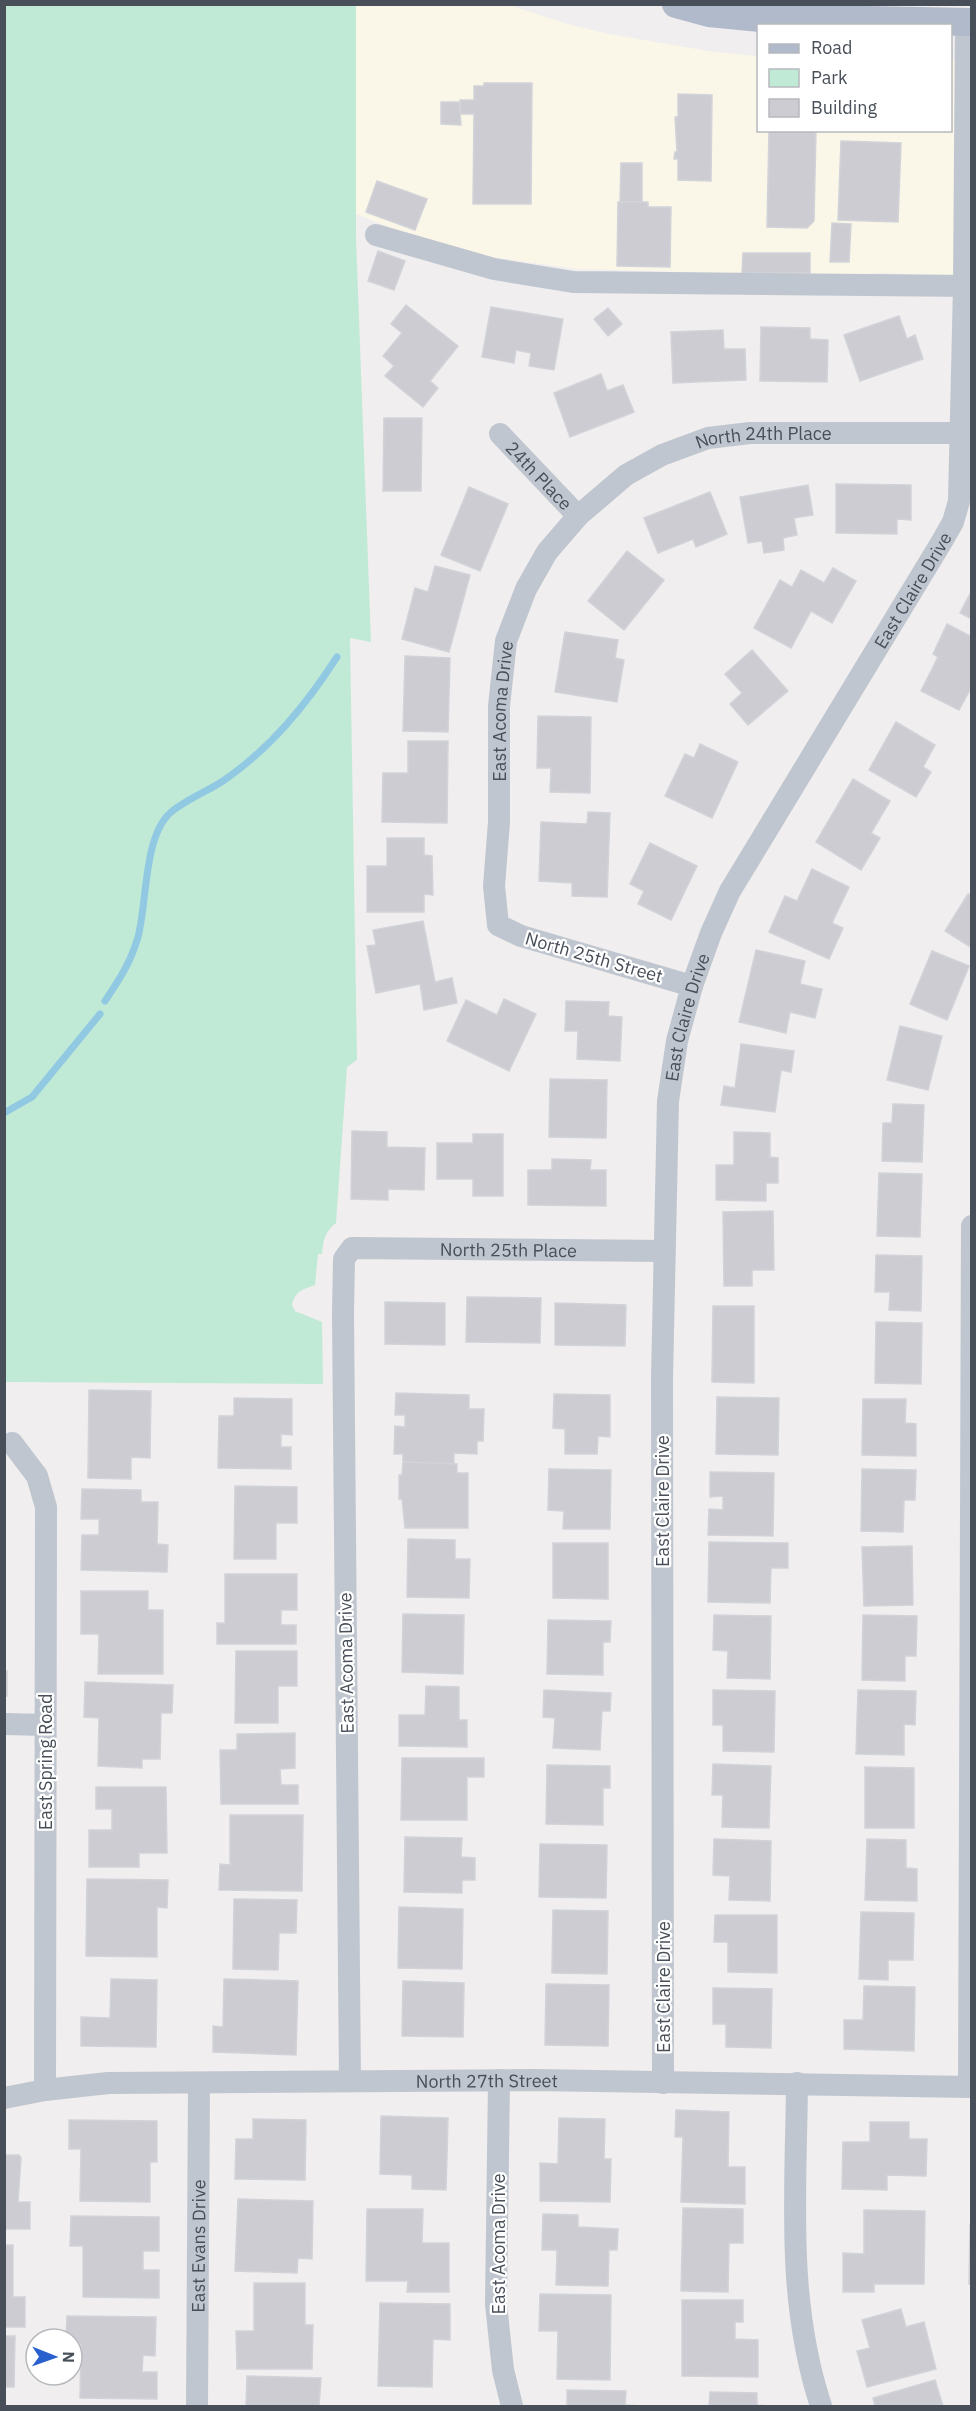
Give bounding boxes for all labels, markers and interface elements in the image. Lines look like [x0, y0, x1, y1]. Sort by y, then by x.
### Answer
legend [757, 24, 952, 132]
text: Road [811, 36, 852, 59]
text: Park [811, 66, 848, 89]
text: Building [811, 96, 878, 119]
street label: North 24th Place [692, 422, 832, 453]
street label: 24th Place [501, 436, 578, 515]
street label: East Claire Drive [868, 528, 956, 653]
street label: East Acoma Drive [487, 639, 517, 782]
street label: North 25th Street [523, 926, 665, 988]
street label: East Claire Drive [660, 950, 714, 1083]
street label: North 25th Place [440, 1237, 577, 1262]
street label: East Claire Drive [651, 1435, 674, 1567]
street label: East Acoma Drive [333, 1592, 359, 1734]
street label: East Spring Road [34, 1694, 57, 1830]
street label: East Claire Drive [652, 1921, 675, 2053]
street label: North 27th Street [416, 2068, 558, 2092]
street label: East Acoma Drive [487, 2173, 510, 2315]
street label: East Evans Drive [186, 2179, 210, 2313]
north arrow [24, 2327, 84, 2387]
text: N [59, 2351, 79, 2363]

